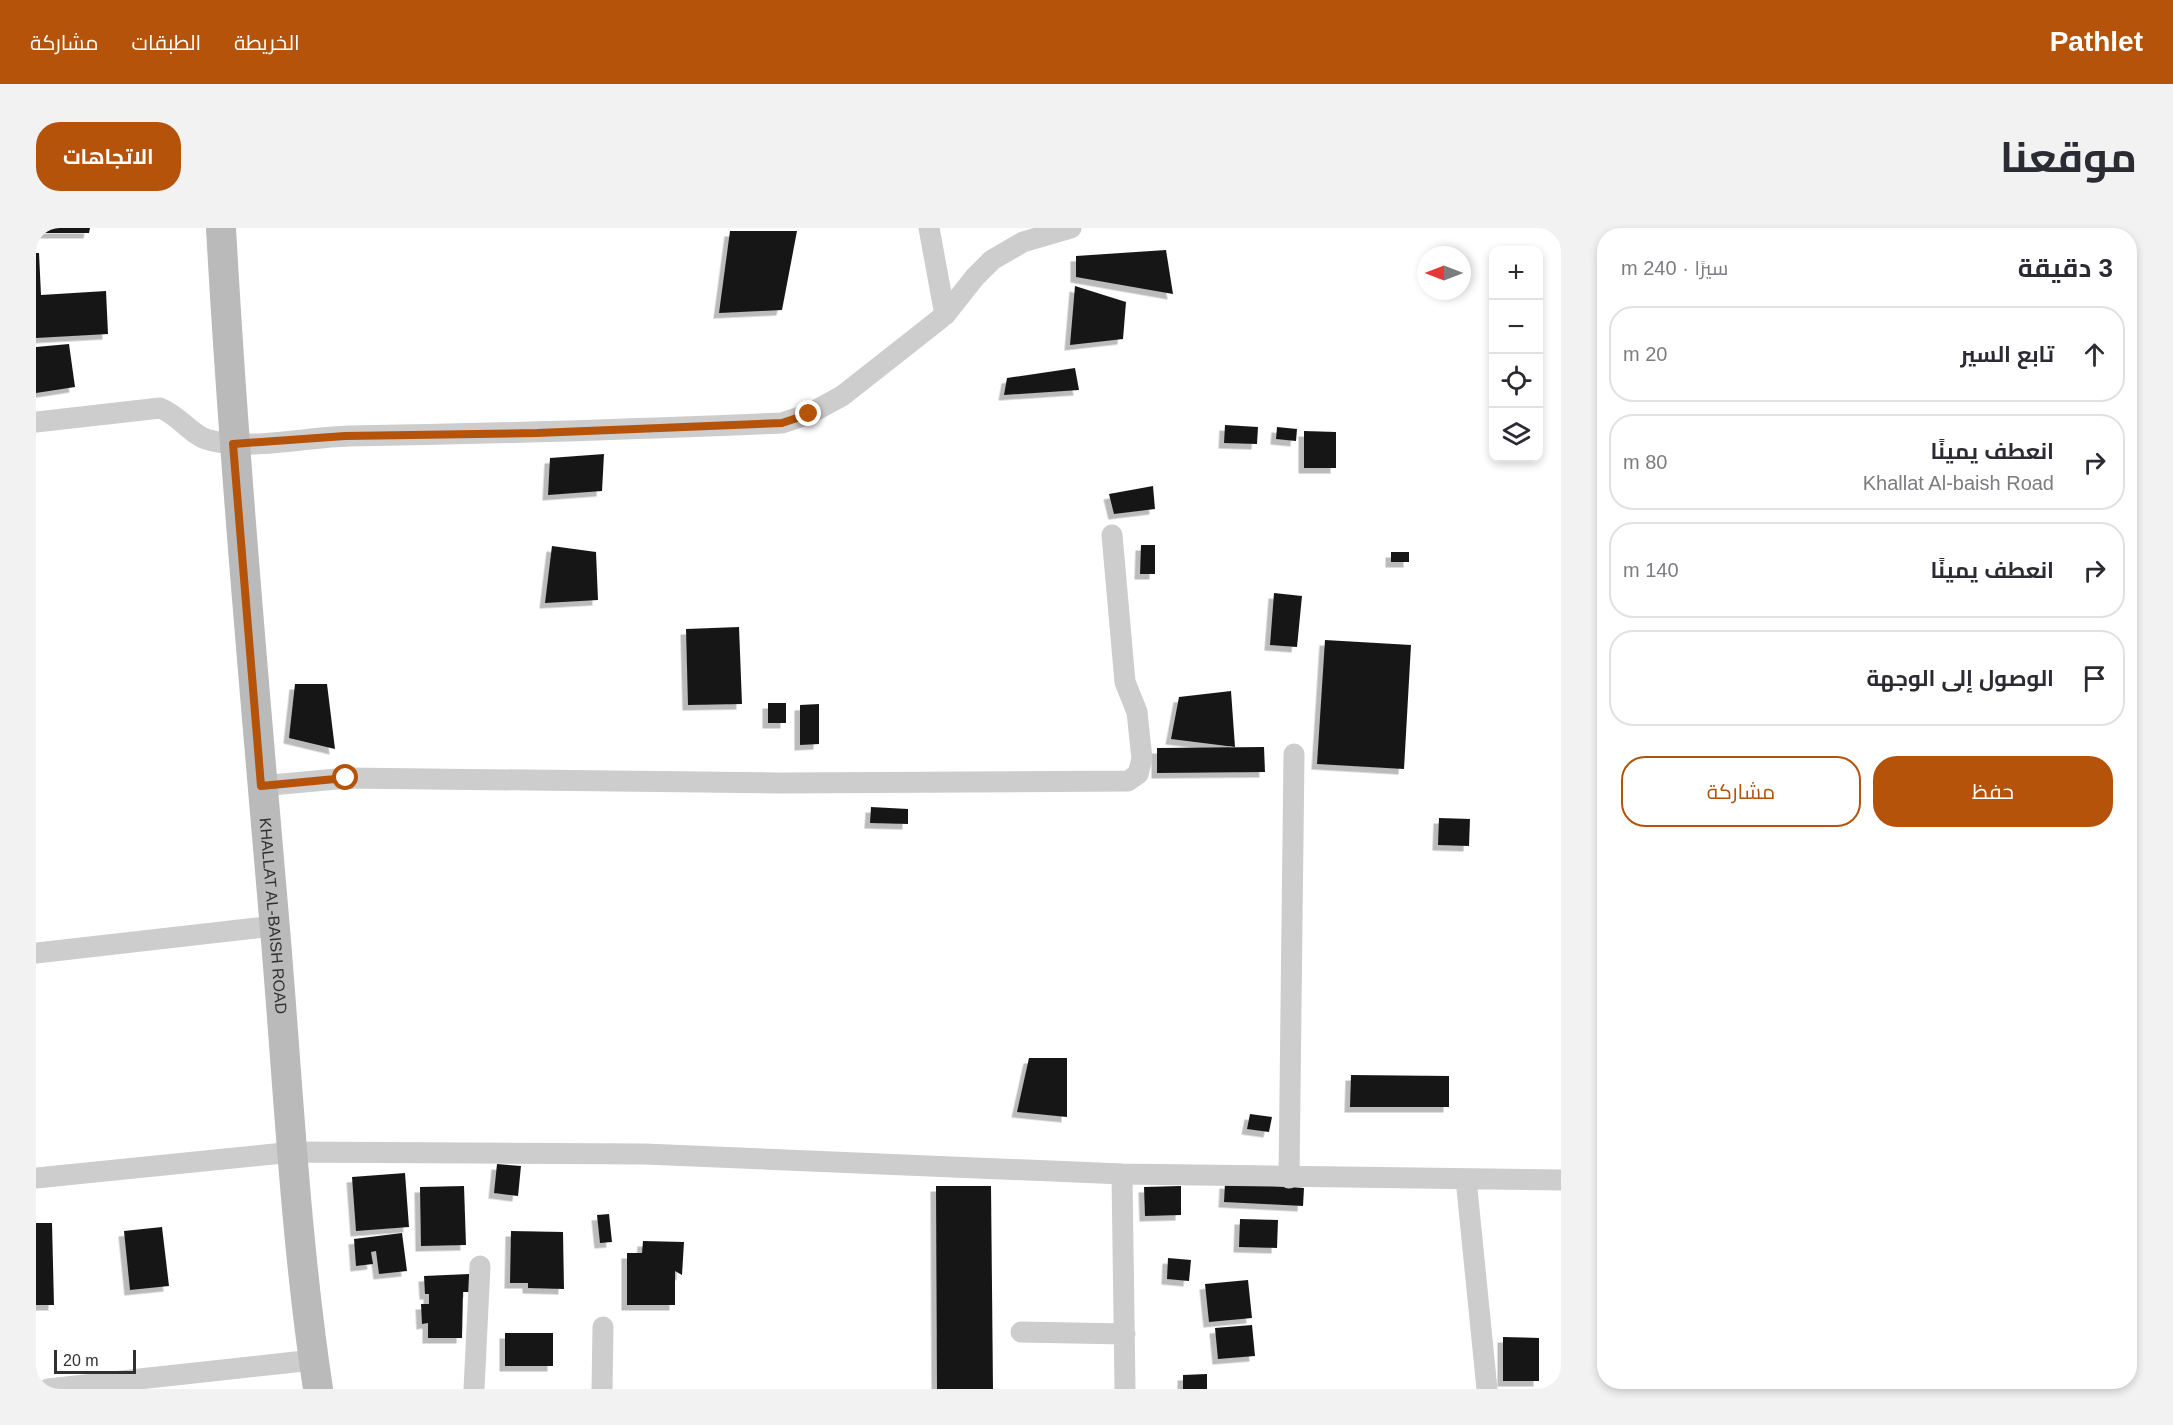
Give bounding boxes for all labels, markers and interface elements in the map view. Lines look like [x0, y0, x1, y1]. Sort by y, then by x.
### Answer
text: Pathlet [2050, 26, 2143, 57]
text: مشاركة [30, 31, 99, 54]
text: الطبقات [132, 31, 201, 54]
text: الخريطة [234, 31, 300, 54]
button: الاتجاهات [36, 122, 181, 191]
text: موقعنا [2000, 134, 2137, 181]
north arrow [1417, 246, 1471, 300]
map controls [1489, 246, 1543, 462]
button: + [1489, 246, 1543, 300]
text: 3 دقيقة [2018, 253, 2113, 283]
text: سيرًا · 240 m [1621, 257, 1728, 279]
button: − [1489, 300, 1543, 354]
icon: ahead [2078, 338, 2111, 371]
text: تابع السير [1960, 342, 2054, 367]
text: 20 m [1623, 343, 1667, 365]
button: locate [1489, 354, 1543, 408]
route end [795, 400, 821, 426]
button: layers [1489, 408, 1543, 462]
text: انعطف يمينًا [1931, 439, 2054, 464]
icon: right [2078, 446, 2111, 479]
text: 80 m [1623, 451, 1667, 473]
text: Khallat Al-baish Road [1863, 472, 2054, 494]
icon: right [2078, 554, 2111, 587]
text: انعطف يمينًا [1931, 558, 2054, 583]
text: 140 m [1623, 559, 1679, 581]
icon: arrive [2078, 662, 2111, 695]
text: الوصول إلى الوجهة [1867, 666, 2054, 691]
button: مشاركة [1621, 756, 1861, 827]
button: حفظ [1873, 756, 2113, 827]
route start [332, 764, 358, 790]
street label: KHALLAT AL-BAISH ROAD [257, 817, 290, 1015]
scale bar [54, 1347, 136, 1374]
text: 20 m [63, 1352, 99, 1369]

